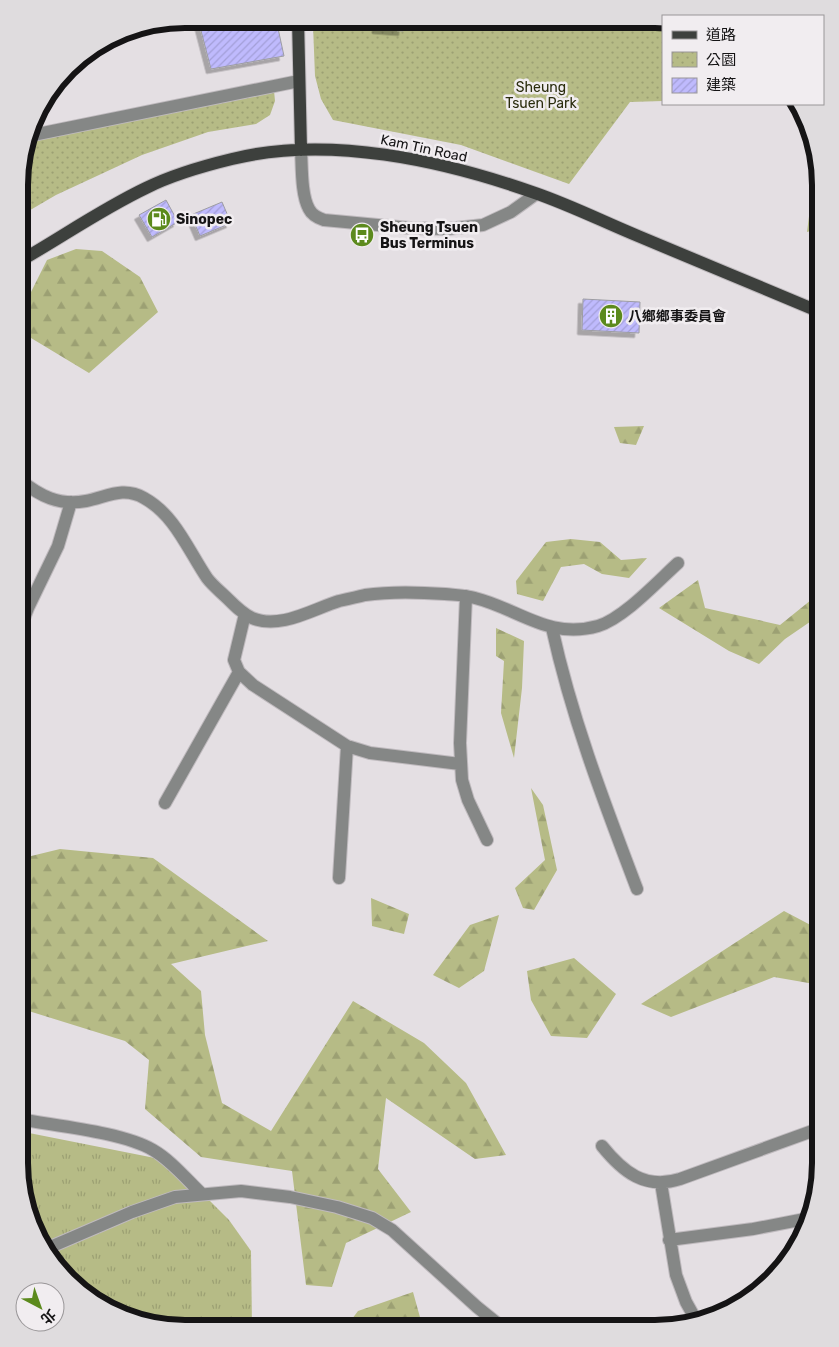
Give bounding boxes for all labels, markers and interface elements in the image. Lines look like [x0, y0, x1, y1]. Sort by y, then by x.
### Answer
legend [662, 15, 824, 105]
text: 道路 [706, 26, 736, 44]
text: 公園 [706, 51, 736, 69]
text: 建築 [706, 76, 736, 94]
park label: Sheung Tsuen Park [505, 79, 577, 112]
street label: Kam Tin Road [379, 131, 469, 166]
fuel station icon: Sinopec [146, 206, 172, 232]
place label: Sinopec [176, 211, 232, 228]
place label: Sheung Tsuen Bus Terminus [380, 219, 478, 252]
bus stop icon: Sheung Tsuen Bus Terminus [349, 222, 375, 248]
building icon: 八鄉鄉事委員會 [598, 303, 624, 329]
place label: 八鄉鄉事委員會 [628, 308, 726, 325]
north arrow [15, 1282, 65, 1332]
text: 北 [37, 1305, 59, 1327]

